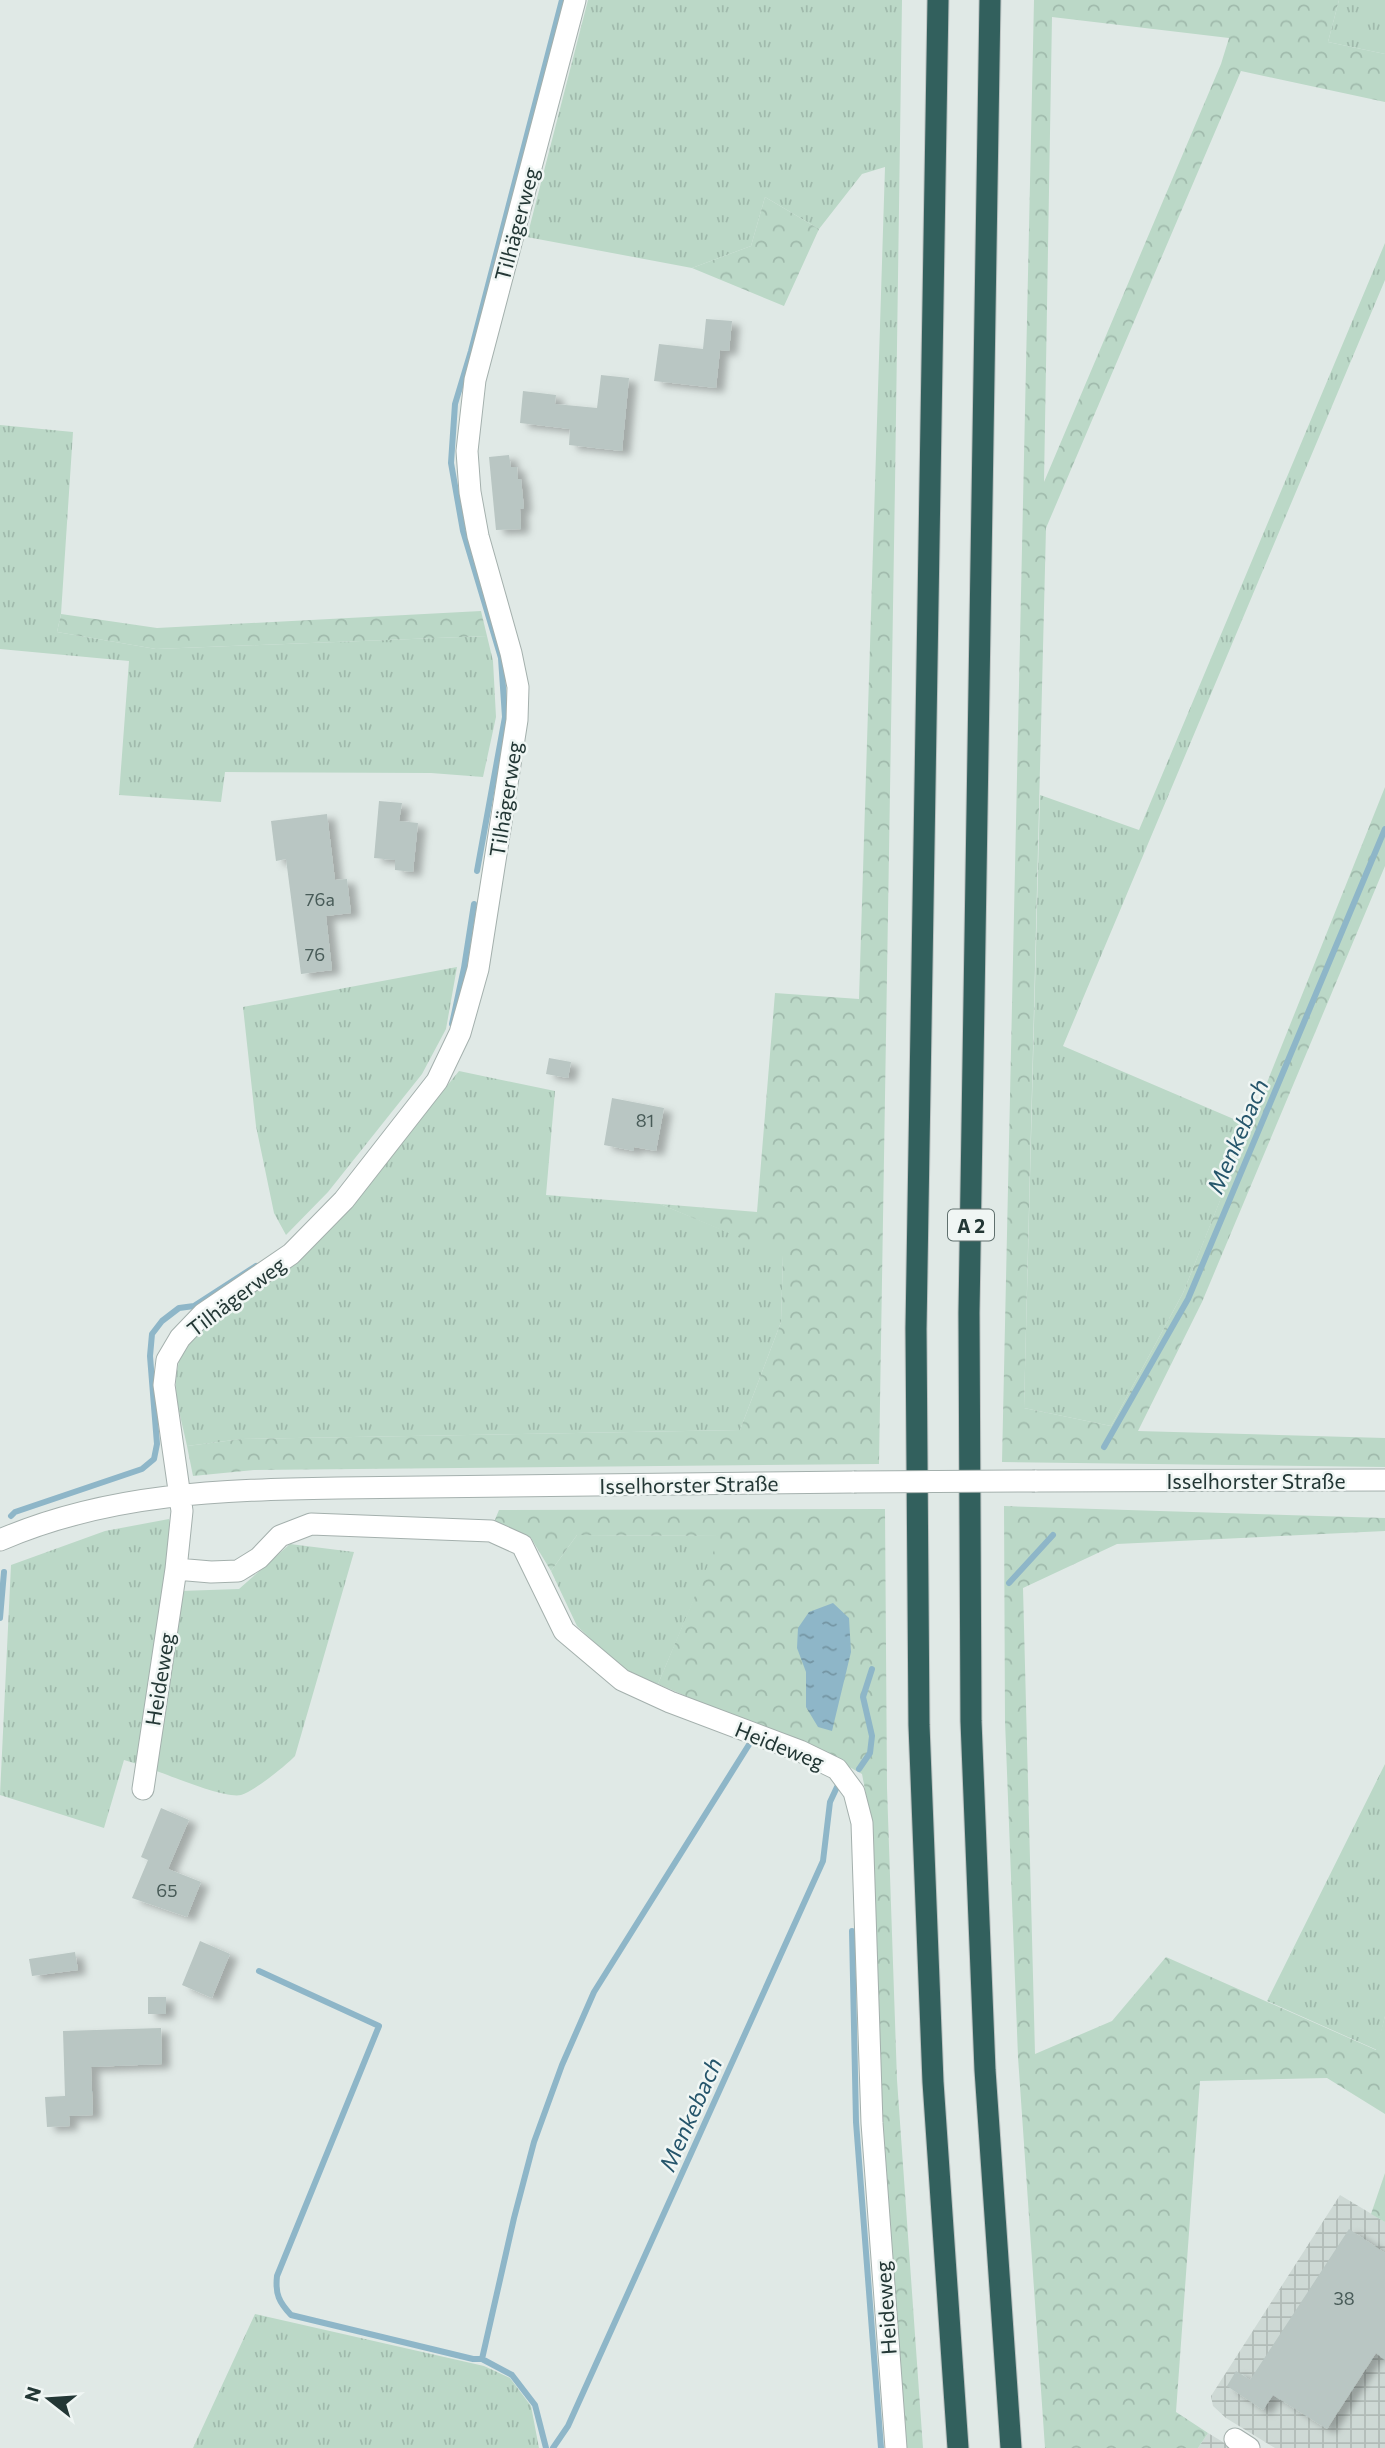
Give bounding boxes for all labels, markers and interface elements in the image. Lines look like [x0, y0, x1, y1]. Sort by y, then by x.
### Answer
street label: Tilhägerweg [489, 164, 543, 284]
street label: Tilhägerweg [484, 739, 526, 859]
house number: 76a [305, 888, 335, 910]
house number: 76 [305, 943, 325, 965]
water label: Menkebach [1200, 1075, 1274, 1197]
house number: 81 [636, 1109, 654, 1131]
road number: A 2 [948, 1210, 994, 1240]
street label: Tilhägerweg [182, 1251, 290, 1341]
street label: Isselhorster Straße [1166, 1468, 1346, 1493]
street label: Isselhorster Straße [599, 1470, 779, 1498]
street label: Heideweg [139, 1631, 179, 1727]
street label: Heideweg [732, 1716, 828, 1774]
house number: 65 [156, 1879, 178, 1901]
water label: Menkebach [652, 2053, 728, 2175]
street label: Heideweg [869, 2260, 901, 2356]
house number: 38 [1333, 2287, 1355, 2309]
north arrow [14, 2364, 84, 2434]
text: N [19, 2384, 45, 2404]

